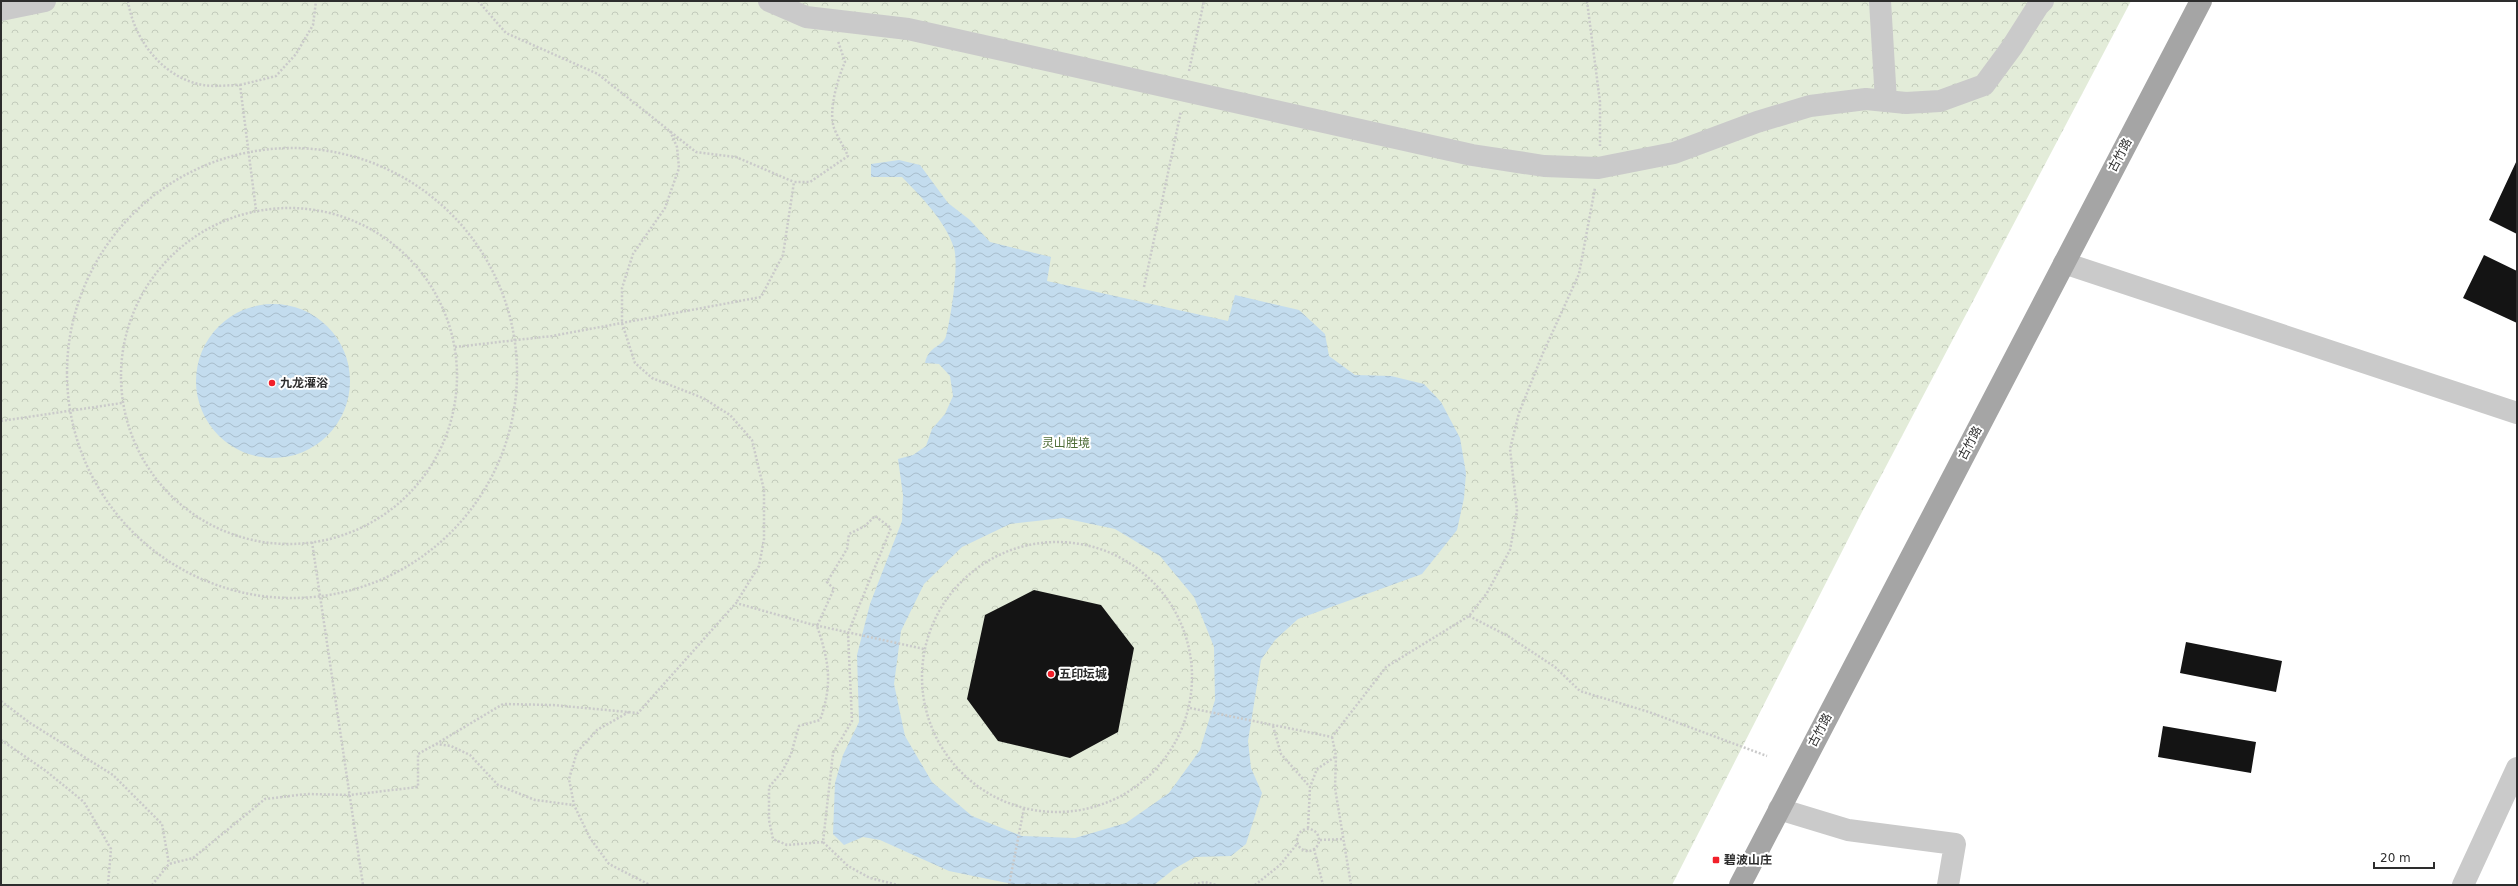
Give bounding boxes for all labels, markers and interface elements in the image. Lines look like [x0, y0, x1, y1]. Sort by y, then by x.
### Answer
street label: 古竹路 [2105, 136, 2135, 174]
place label: 九龙灌浴 [280, 376, 328, 390]
marker: 九龙灌浴 [267, 378, 277, 388]
street label: 古竹路 [1955, 424, 1985, 462]
park label: 灵山胜境 [1042, 436, 1090, 450]
place label: 五印坛城 [1059, 667, 1107, 681]
marker: 五印坛城 [1046, 669, 1056, 679]
street label: 古竹路 [1805, 711, 1835, 749]
scale bar [2374, 844, 2434, 870]
text: 20 m [2380, 851, 2411, 865]
place label: 碧波山庄 [1724, 853, 1772, 867]
marker: 碧波山庄 [1711, 855, 1721, 865]

